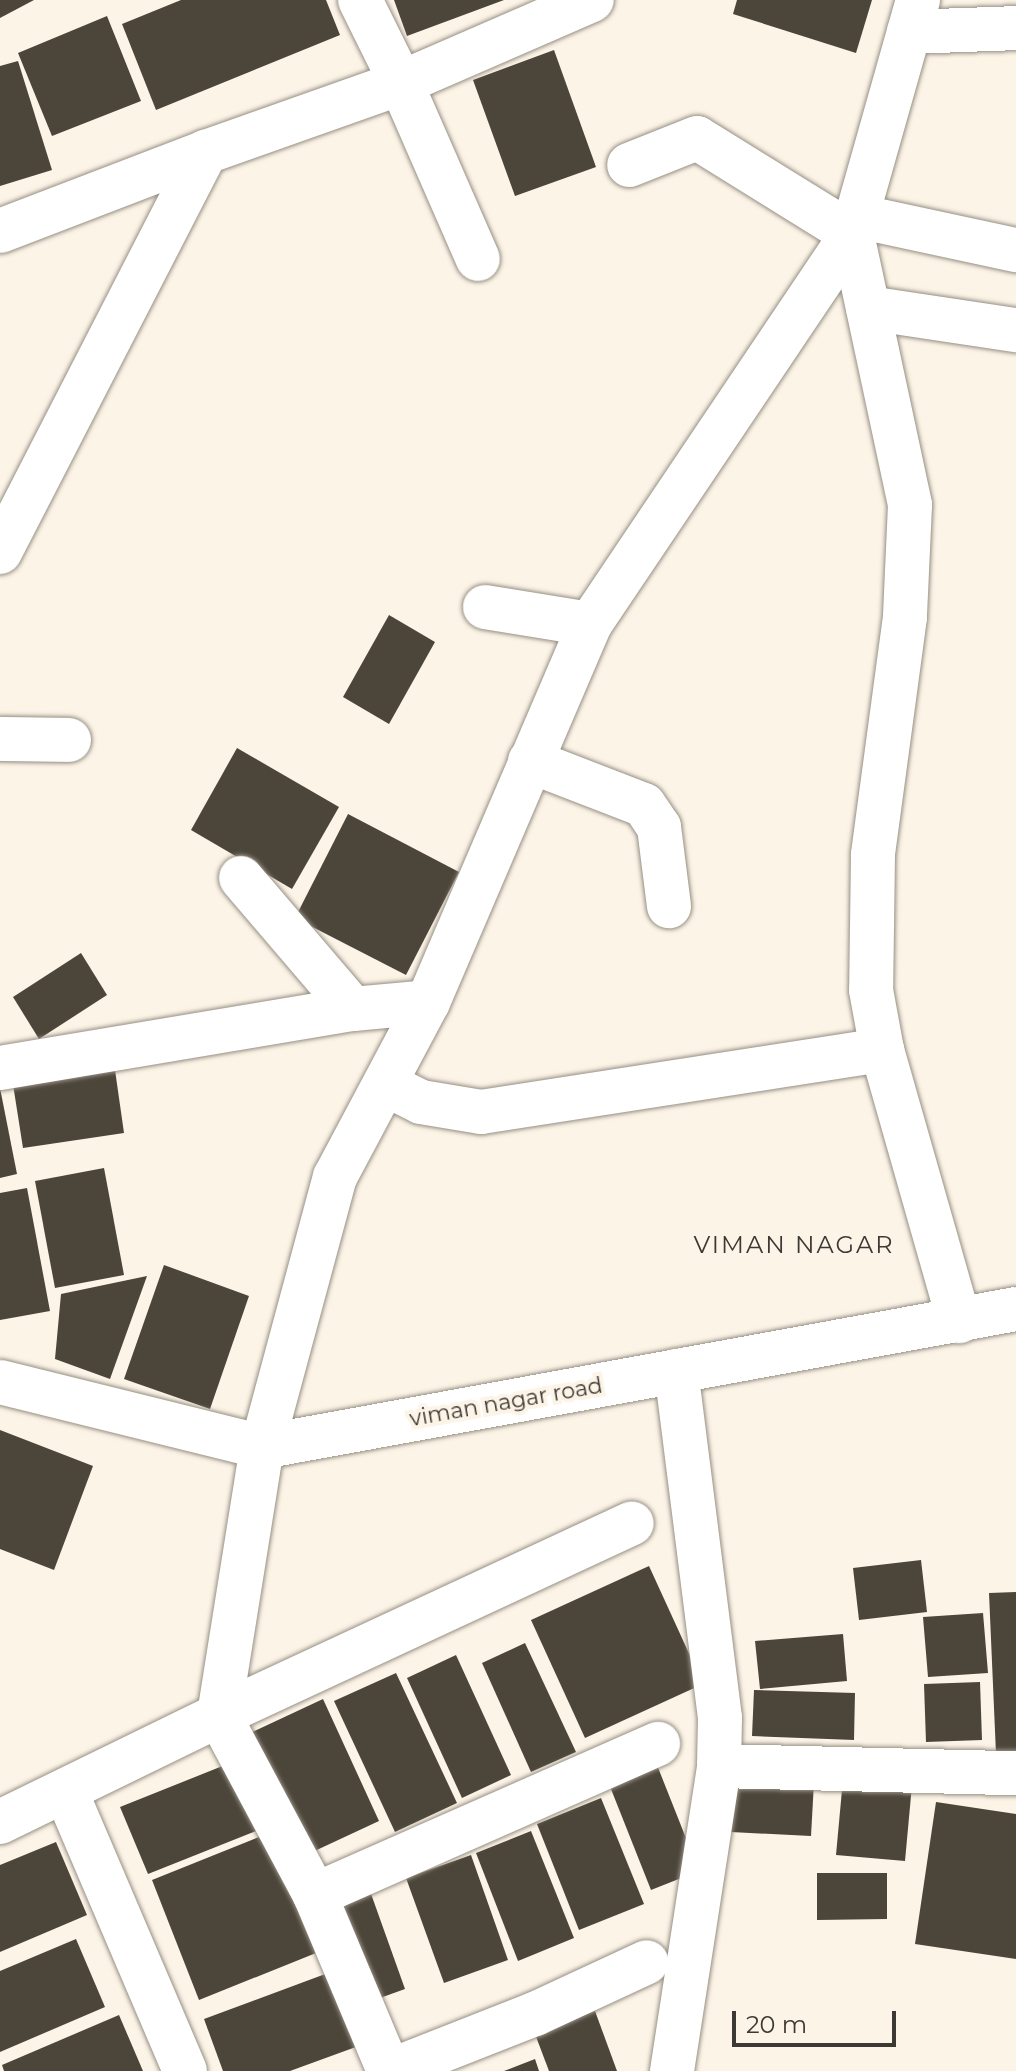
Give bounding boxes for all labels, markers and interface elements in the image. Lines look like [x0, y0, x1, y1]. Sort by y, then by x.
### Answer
district label: VIMAN NAGAR [693, 1231, 895, 1259]
street label: viman nagar road [407, 1372, 605, 1432]
scale bar [736, 1995, 900, 2045]
text: 20 m [746, 2010, 807, 2039]

